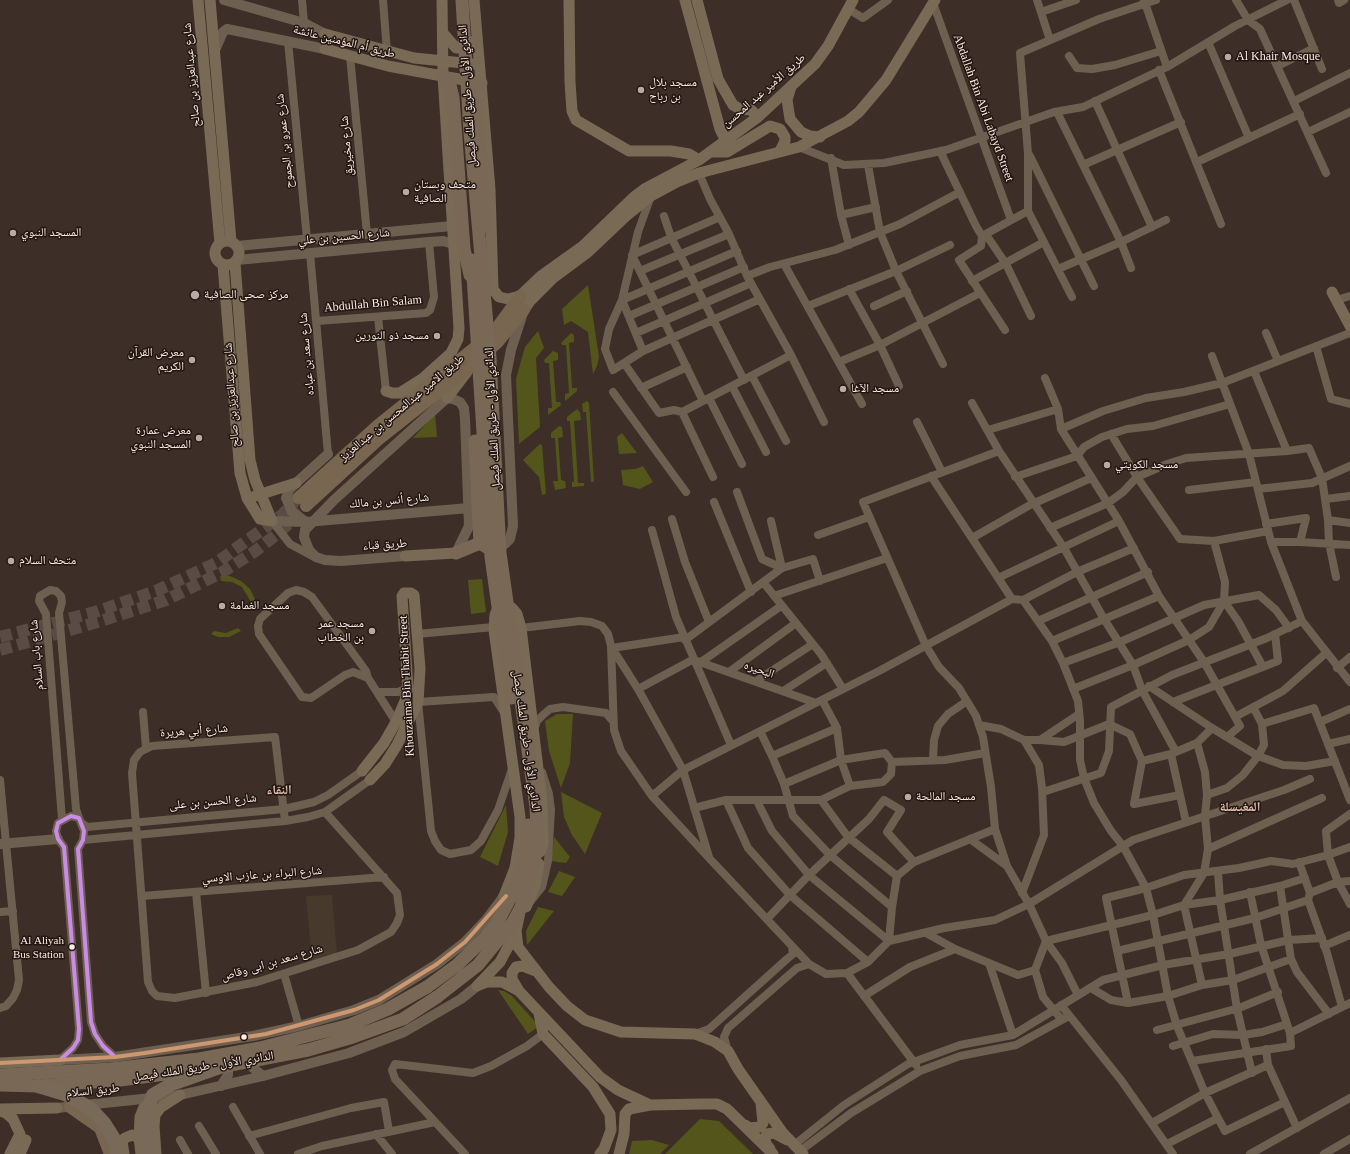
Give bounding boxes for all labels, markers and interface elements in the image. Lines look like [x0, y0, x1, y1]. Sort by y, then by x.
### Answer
street label: شارع عبدالعزيز بن صالح [180, 22, 204, 128]
street label: طريق أم المؤمنين عائشة [292, 22, 396, 62]
street label: الدائري الأول - طريق الملك فيصل [456, 24, 480, 168]
street label: Abdallah Bin Abi Labayd Street [950, 33, 1016, 183]
place label: Al Khair Mosque [1236, 50, 1320, 64]
street label: طريق الأمير عبد المحسن [719, 51, 809, 131]
marker: Al Khair Mosque [1223, 52, 1233, 62]
place label: مسجد بلال بن رباح [649, 76, 697, 104]
marker: مسجد بلال بن رباح [636, 85, 646, 95]
street label: شارع عمرو بن الجموح [273, 93, 297, 189]
street label: شارع مخيريق [337, 115, 357, 177]
place label: متحف وبستان الصافية [414, 178, 476, 206]
marker: متحف وبستان الصافية [401, 187, 411, 197]
place label: المسجد النبوي [21, 226, 81, 240]
street label: شارع الحسين بن علي [298, 226, 390, 248]
marker: المسجد النبوي [8, 228, 18, 238]
place label: مركز صحى الصافية [204, 288, 288, 302]
marker: مركز صحى الصافية [189, 289, 201, 301]
street label: Abdullah Bin Salam [324, 293, 422, 315]
street label: شارع سعد بن عباده [296, 312, 318, 396]
place label: مسجد ذو النورين [355, 329, 429, 343]
marker: مسجد ذو النورين [432, 331, 442, 341]
street label: شارع عبدالعزيز بن صالح [221, 342, 243, 448]
place label: معرض القرآن الكريم [128, 346, 184, 374]
street label: الدائري الأول - طريق الملك فيصل [482, 347, 504, 491]
street label: طريق الامير عبدالمحسن بن عبدالعزيز [337, 352, 467, 464]
marker: معرض القرآن الكريم [187, 355, 197, 365]
place label: مسجد الآغا [851, 382, 899, 396]
marker: مسجد الآغا [838, 384, 848, 394]
place label: معرض عمارة المسجد النبوي [131, 424, 191, 452]
marker: معرض عمارة المسجد النبوي [194, 433, 204, 443]
place label: مسجد الكويتي [1115, 458, 1178, 472]
marker: مسجد الكويتي [1102, 460, 1112, 470]
street label: شارع أنس بن مالك [348, 490, 430, 512]
street label: طريق قباء [362, 536, 408, 554]
place label: متحف السلام [19, 554, 76, 568]
marker: متحف السلام [6, 556, 16, 566]
place label: مسجد الغمامة [230, 599, 289, 613]
marker: مسجد الغمامة [217, 601, 227, 611]
street label: Khouzaima Bin Thabit Street [396, 615, 418, 757]
place label: مسجد عمر بن الخطاب [317, 617, 364, 645]
street label: شارع باب السلام [27, 619, 47, 691]
marker: مسجد عمر بن الخطاب [367, 626, 377, 636]
street label: البحيره [742, 658, 776, 682]
street label: الدائري الأول - طريق الملك فيصل [509, 669, 543, 813]
street label: شارع أبي هريرة [160, 721, 228, 741]
district label: النقاء [266, 783, 292, 799]
place label: مسجد المالحة [916, 790, 975, 804]
street label: شارع الحسن بن على [169, 791, 257, 813]
marker: مسجد المالحة [903, 792, 913, 802]
district label: المغيسلة [1220, 800, 1260, 816]
street label: شارع البراء بن عازب الاوسي [201, 864, 323, 886]
place label: Al Aliyah Bus Station [13, 934, 64, 960]
marker: Al Aliyah Bus Station [67, 942, 77, 952]
street label: شارع سعد بن ابى وقاص [220, 942, 324, 984]
unlabelled marker [239, 1032, 249, 1042]
street label: الدائري الأول - طريق الملك فيصل [131, 1049, 275, 1085]
street label: طريق السلام [65, 1081, 121, 1101]

